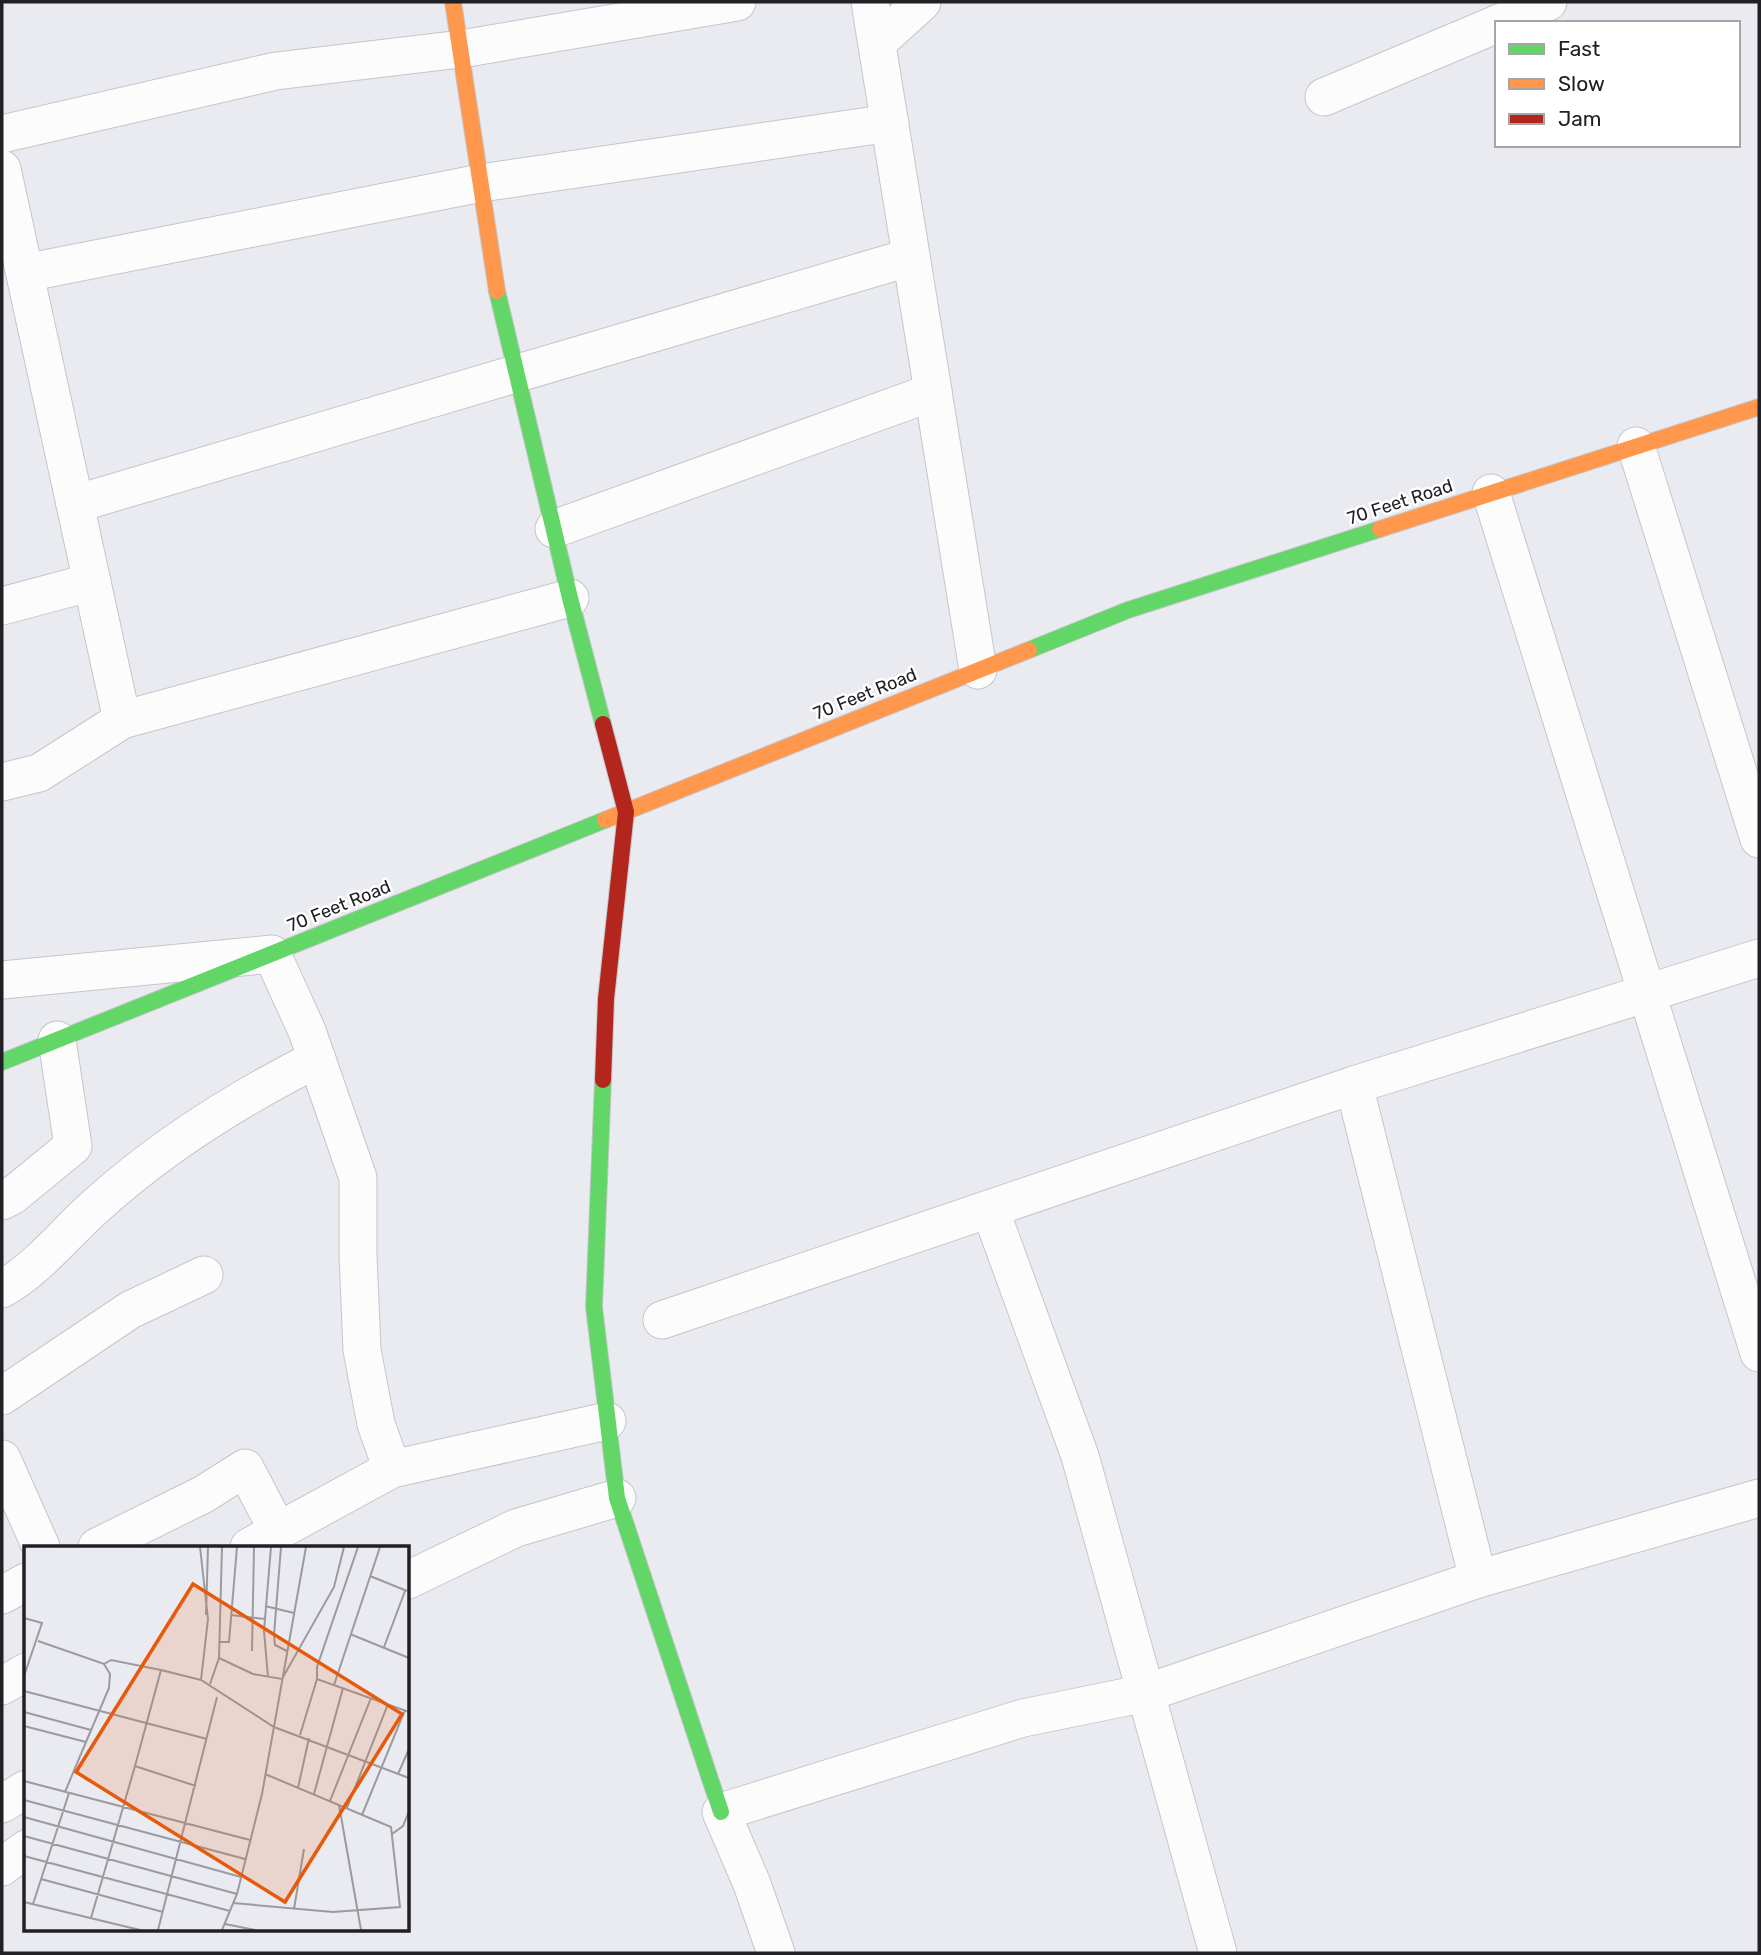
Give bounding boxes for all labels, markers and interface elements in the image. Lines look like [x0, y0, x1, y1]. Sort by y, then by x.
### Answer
legend [1495, 21, 1740, 147]
text: Fast [1558, 36, 1600, 61]
text: Slow [1558, 71, 1605, 96]
text: Jam [1558, 106, 1602, 131]
street label: 70 Feet Road [1344, 475, 1456, 529]
street label: 70 Feet Road [810, 663, 920, 725]
street label: 70 Feet Road [284, 875, 394, 937]
inset map [24, 1546, 410, 1930]

